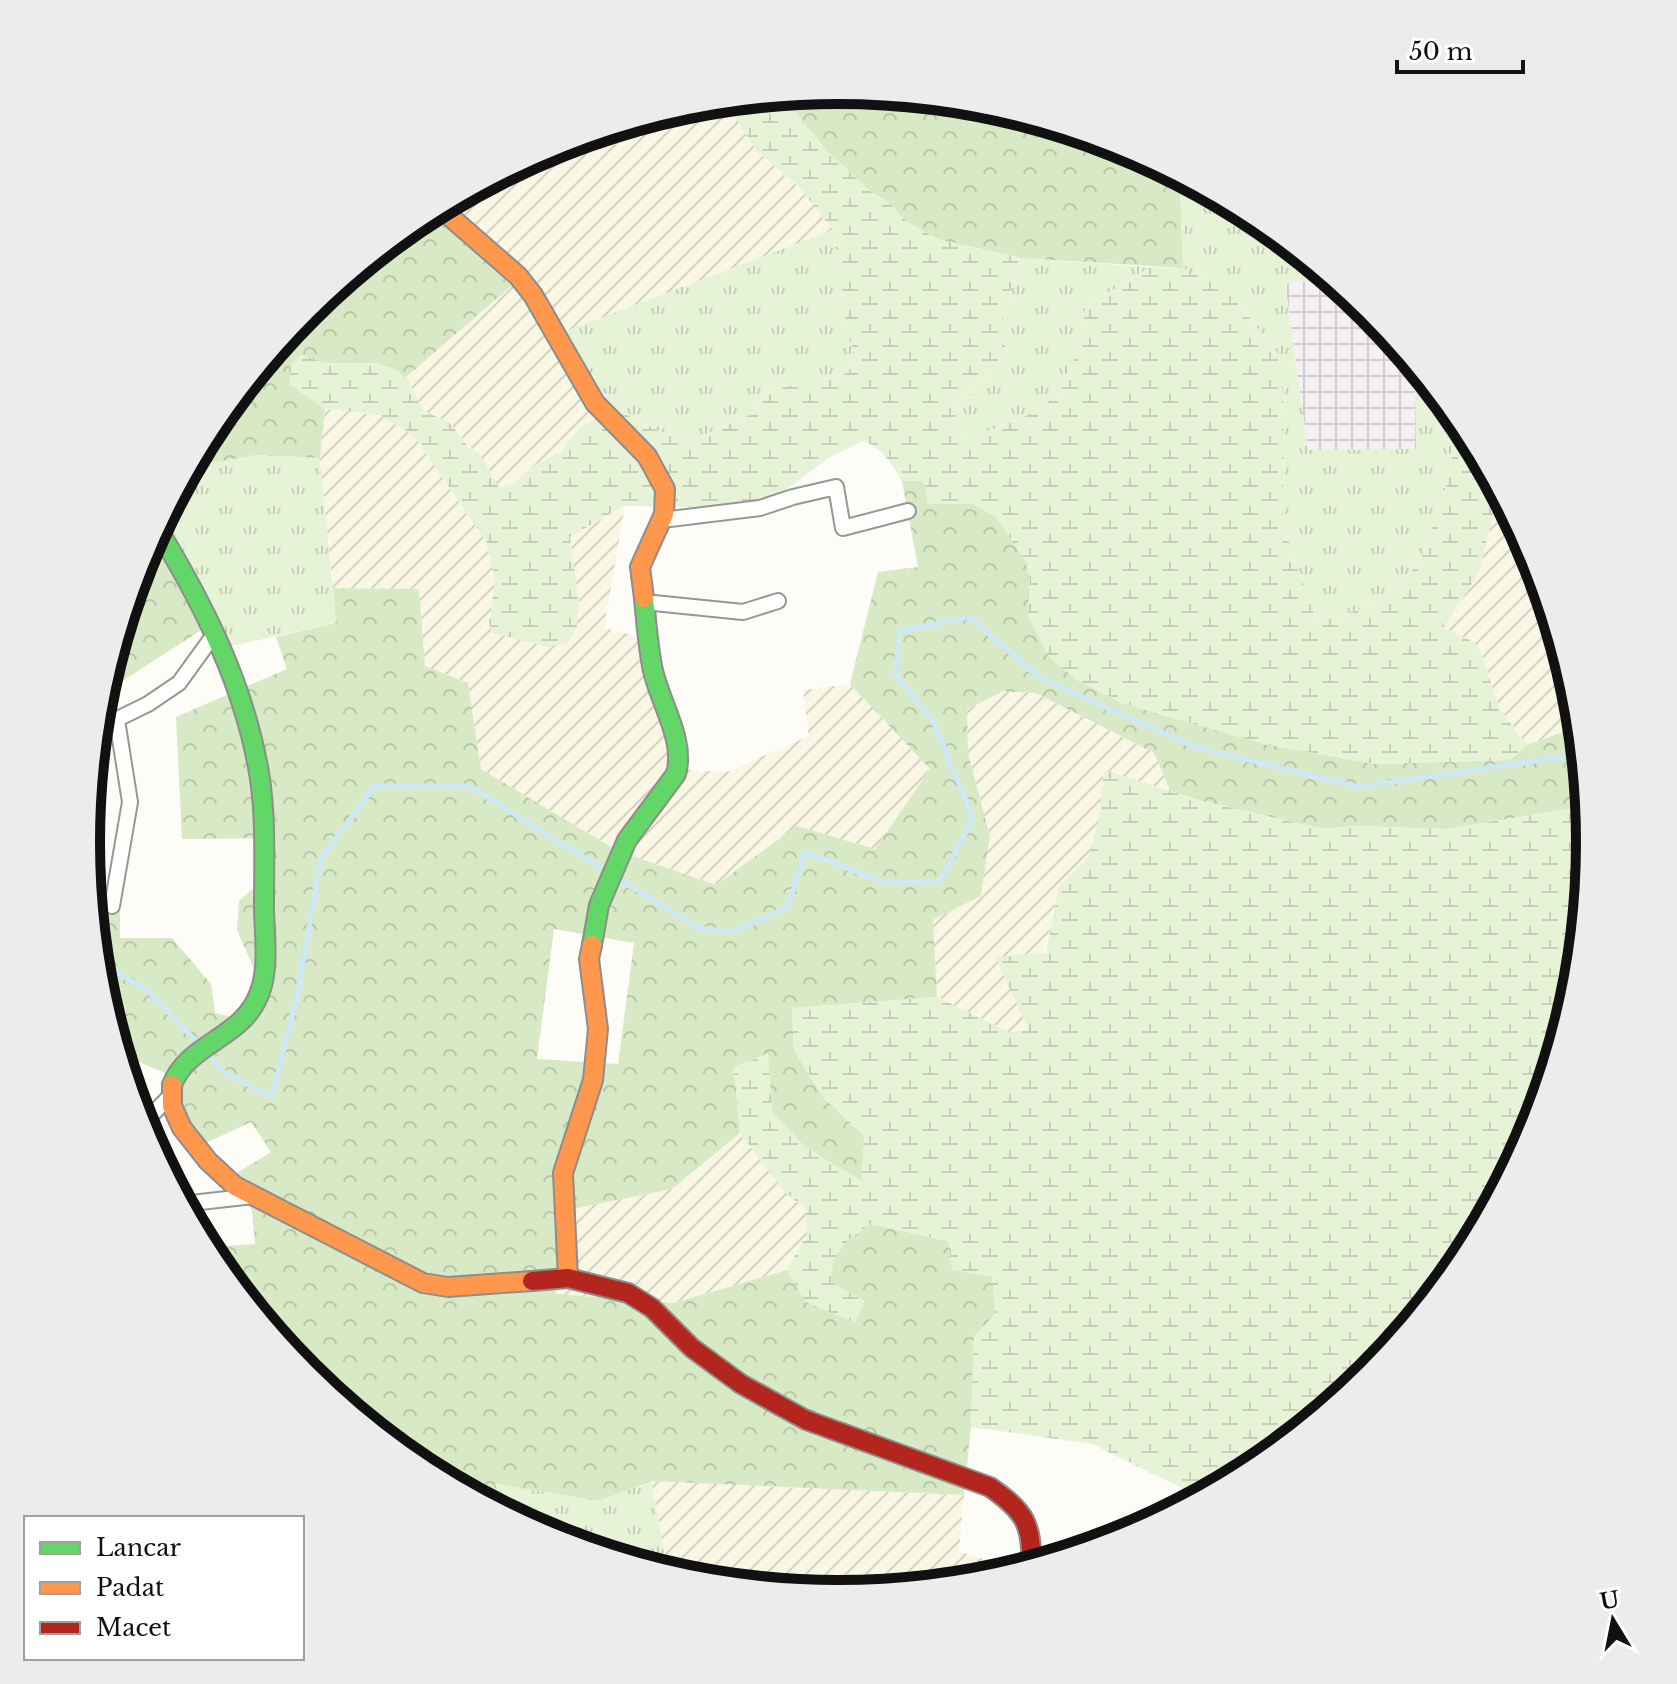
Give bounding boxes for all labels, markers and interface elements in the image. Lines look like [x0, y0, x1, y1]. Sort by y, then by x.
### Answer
scale bar [1397, 24, 1523, 74]
text: 50 m [1409, 37, 1473, 66]
legend [24, 1516, 304, 1660]
text: Lancar [96, 1533, 181, 1562]
text: Padat [96, 1573, 164, 1602]
north arrow [1573, 1580, 1653, 1660]
text: U [1598, 1586, 1622, 1616]
text: Macet [96, 1613, 171, 1642]

